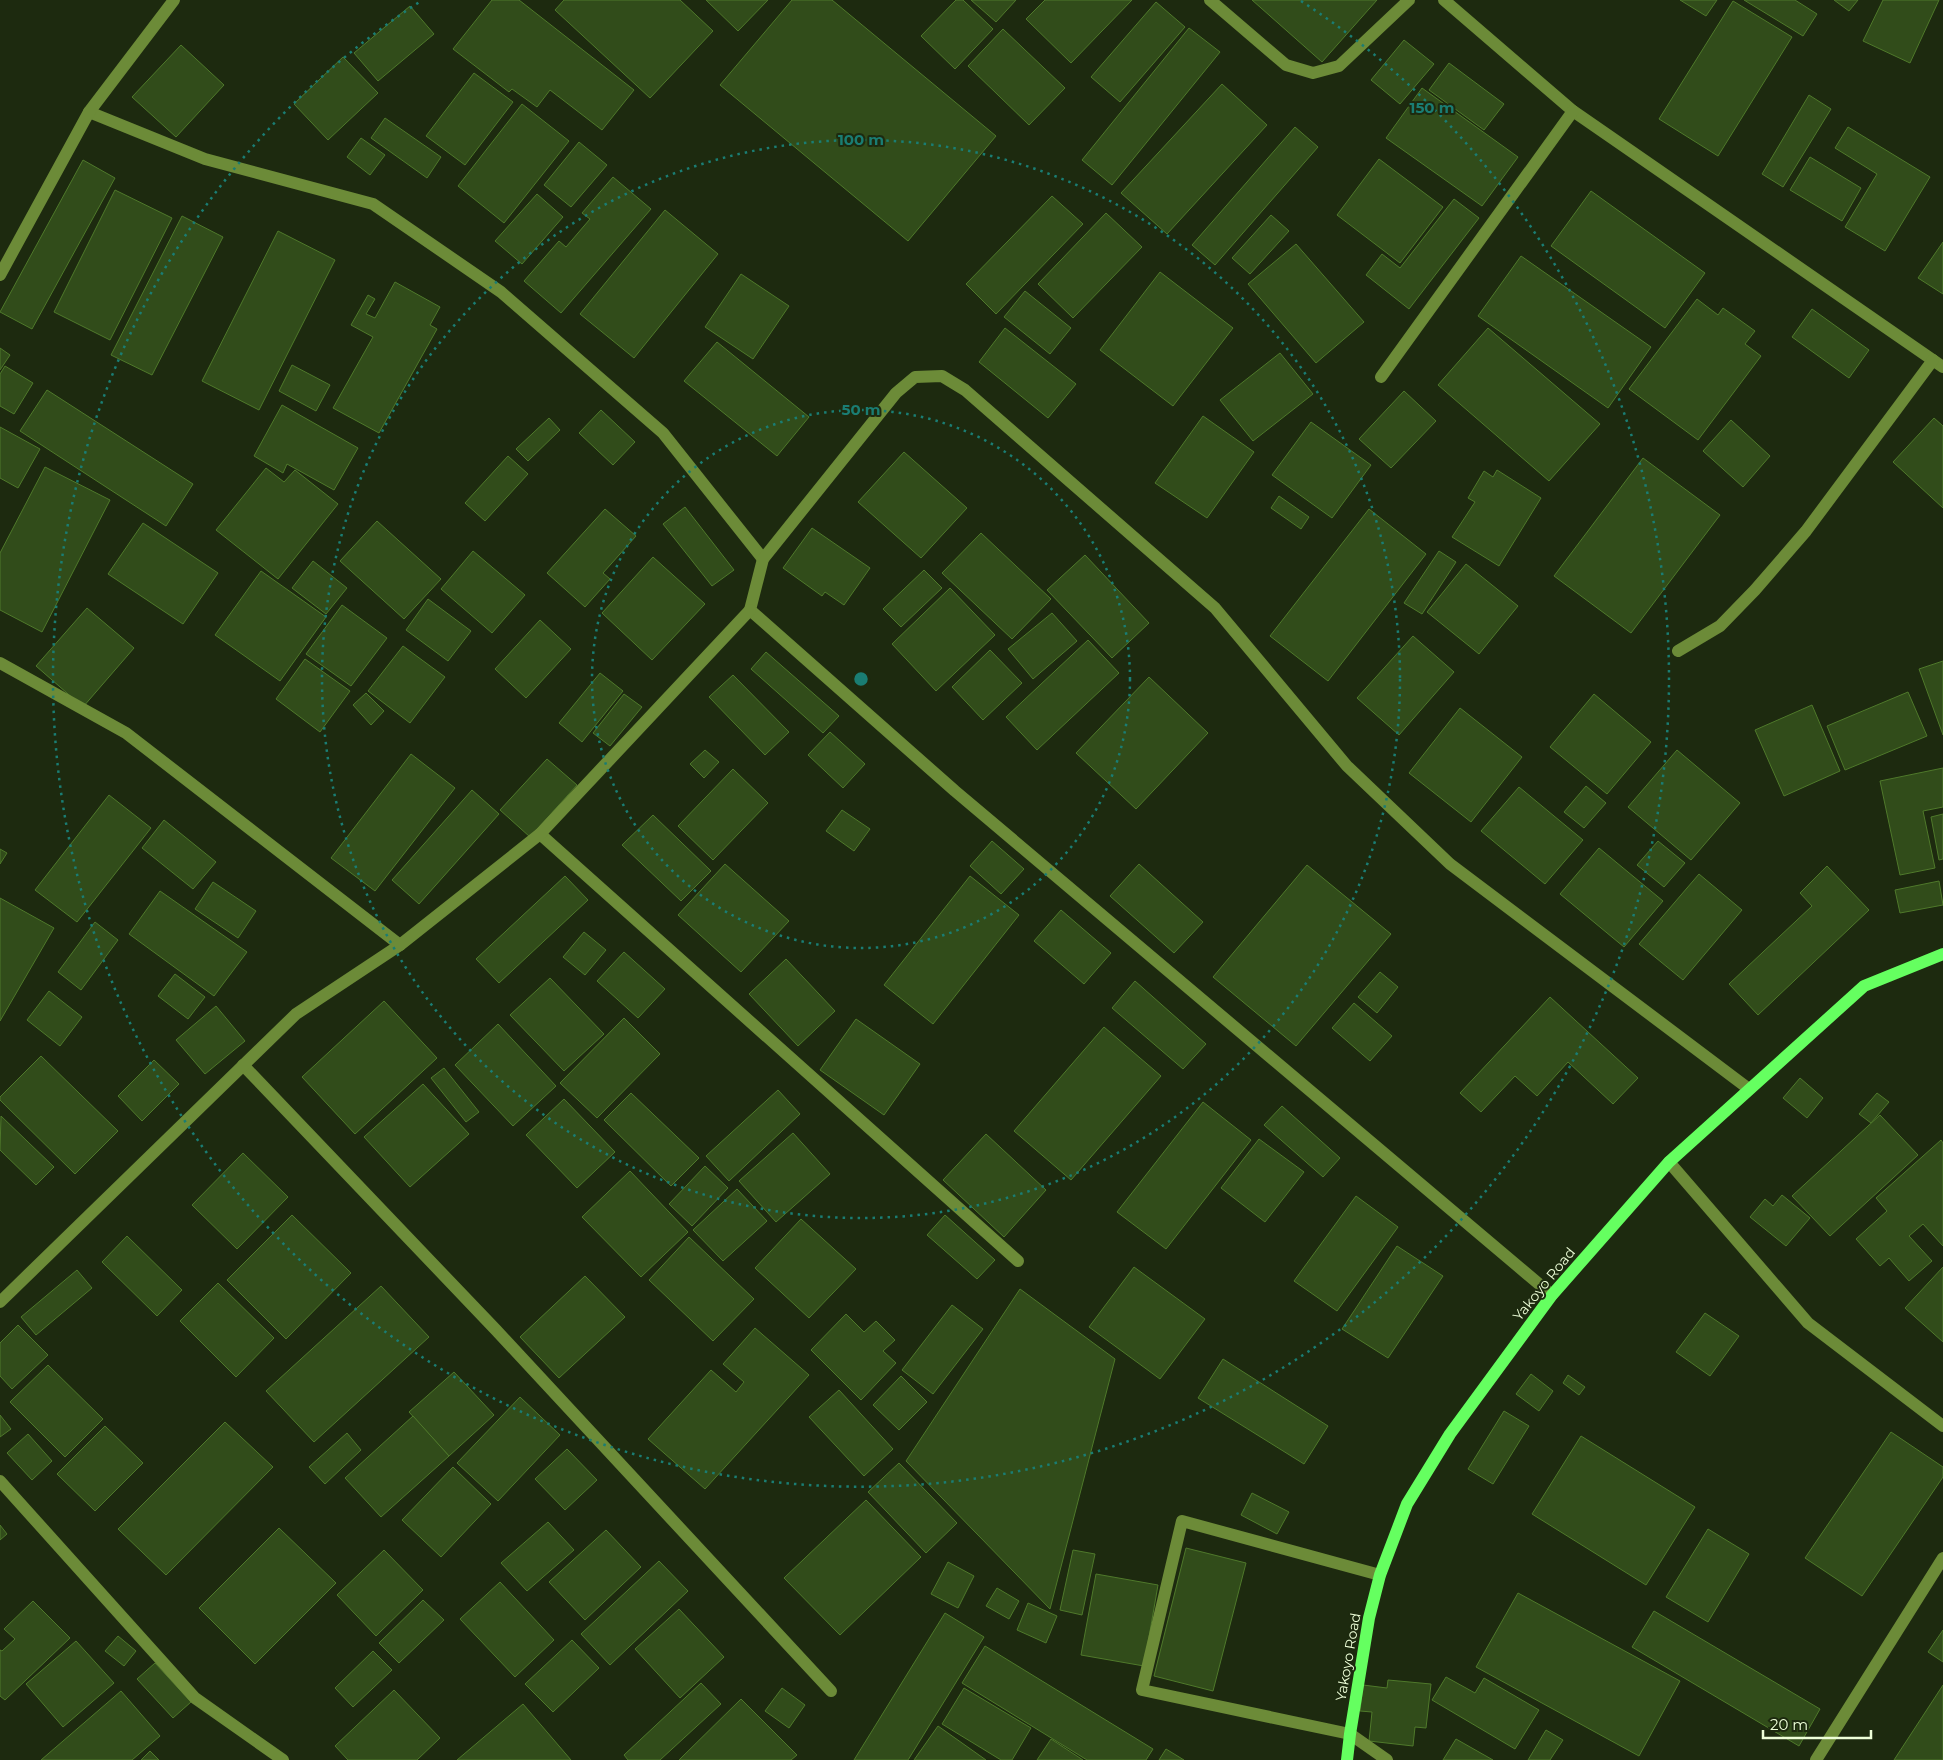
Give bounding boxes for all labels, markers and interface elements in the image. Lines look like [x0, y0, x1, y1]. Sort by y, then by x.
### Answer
text: 150 m [1410, 98, 1454, 117]
text: 100 m [838, 130, 884, 149]
text: 50 m [841, 400, 881, 419]
centre of rings [852, 670, 870, 688]
street label: Yakoyo Road [1509, 1244, 1579, 1324]
street label: Yakoyo Road [1331, 1611, 1365, 1703]
scale bar [1763, 1708, 1870, 1740]
text: 20 m [1770, 1715, 1808, 1734]

